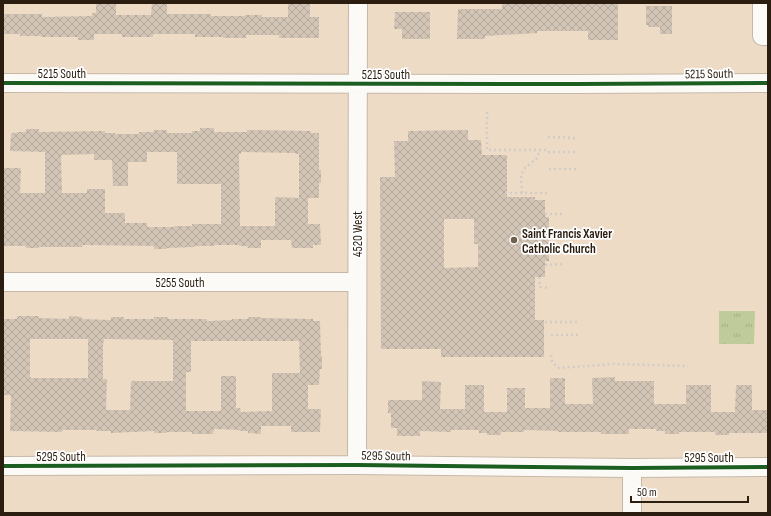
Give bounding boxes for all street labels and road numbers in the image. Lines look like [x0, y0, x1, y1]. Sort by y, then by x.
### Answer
street label: 5215 South [38, 66, 86, 82]
street label: 5215 South [685, 66, 733, 82]
street label: 5215 South [362, 67, 410, 83]
street label: 4520 West [350, 211, 366, 257]
street label: 5255 South [156, 275, 204, 291]
street label: 5295 South [361, 448, 411, 464]
street label: 5295 South [36, 449, 86, 465]
street label: 5295 South [684, 450, 734, 466]

